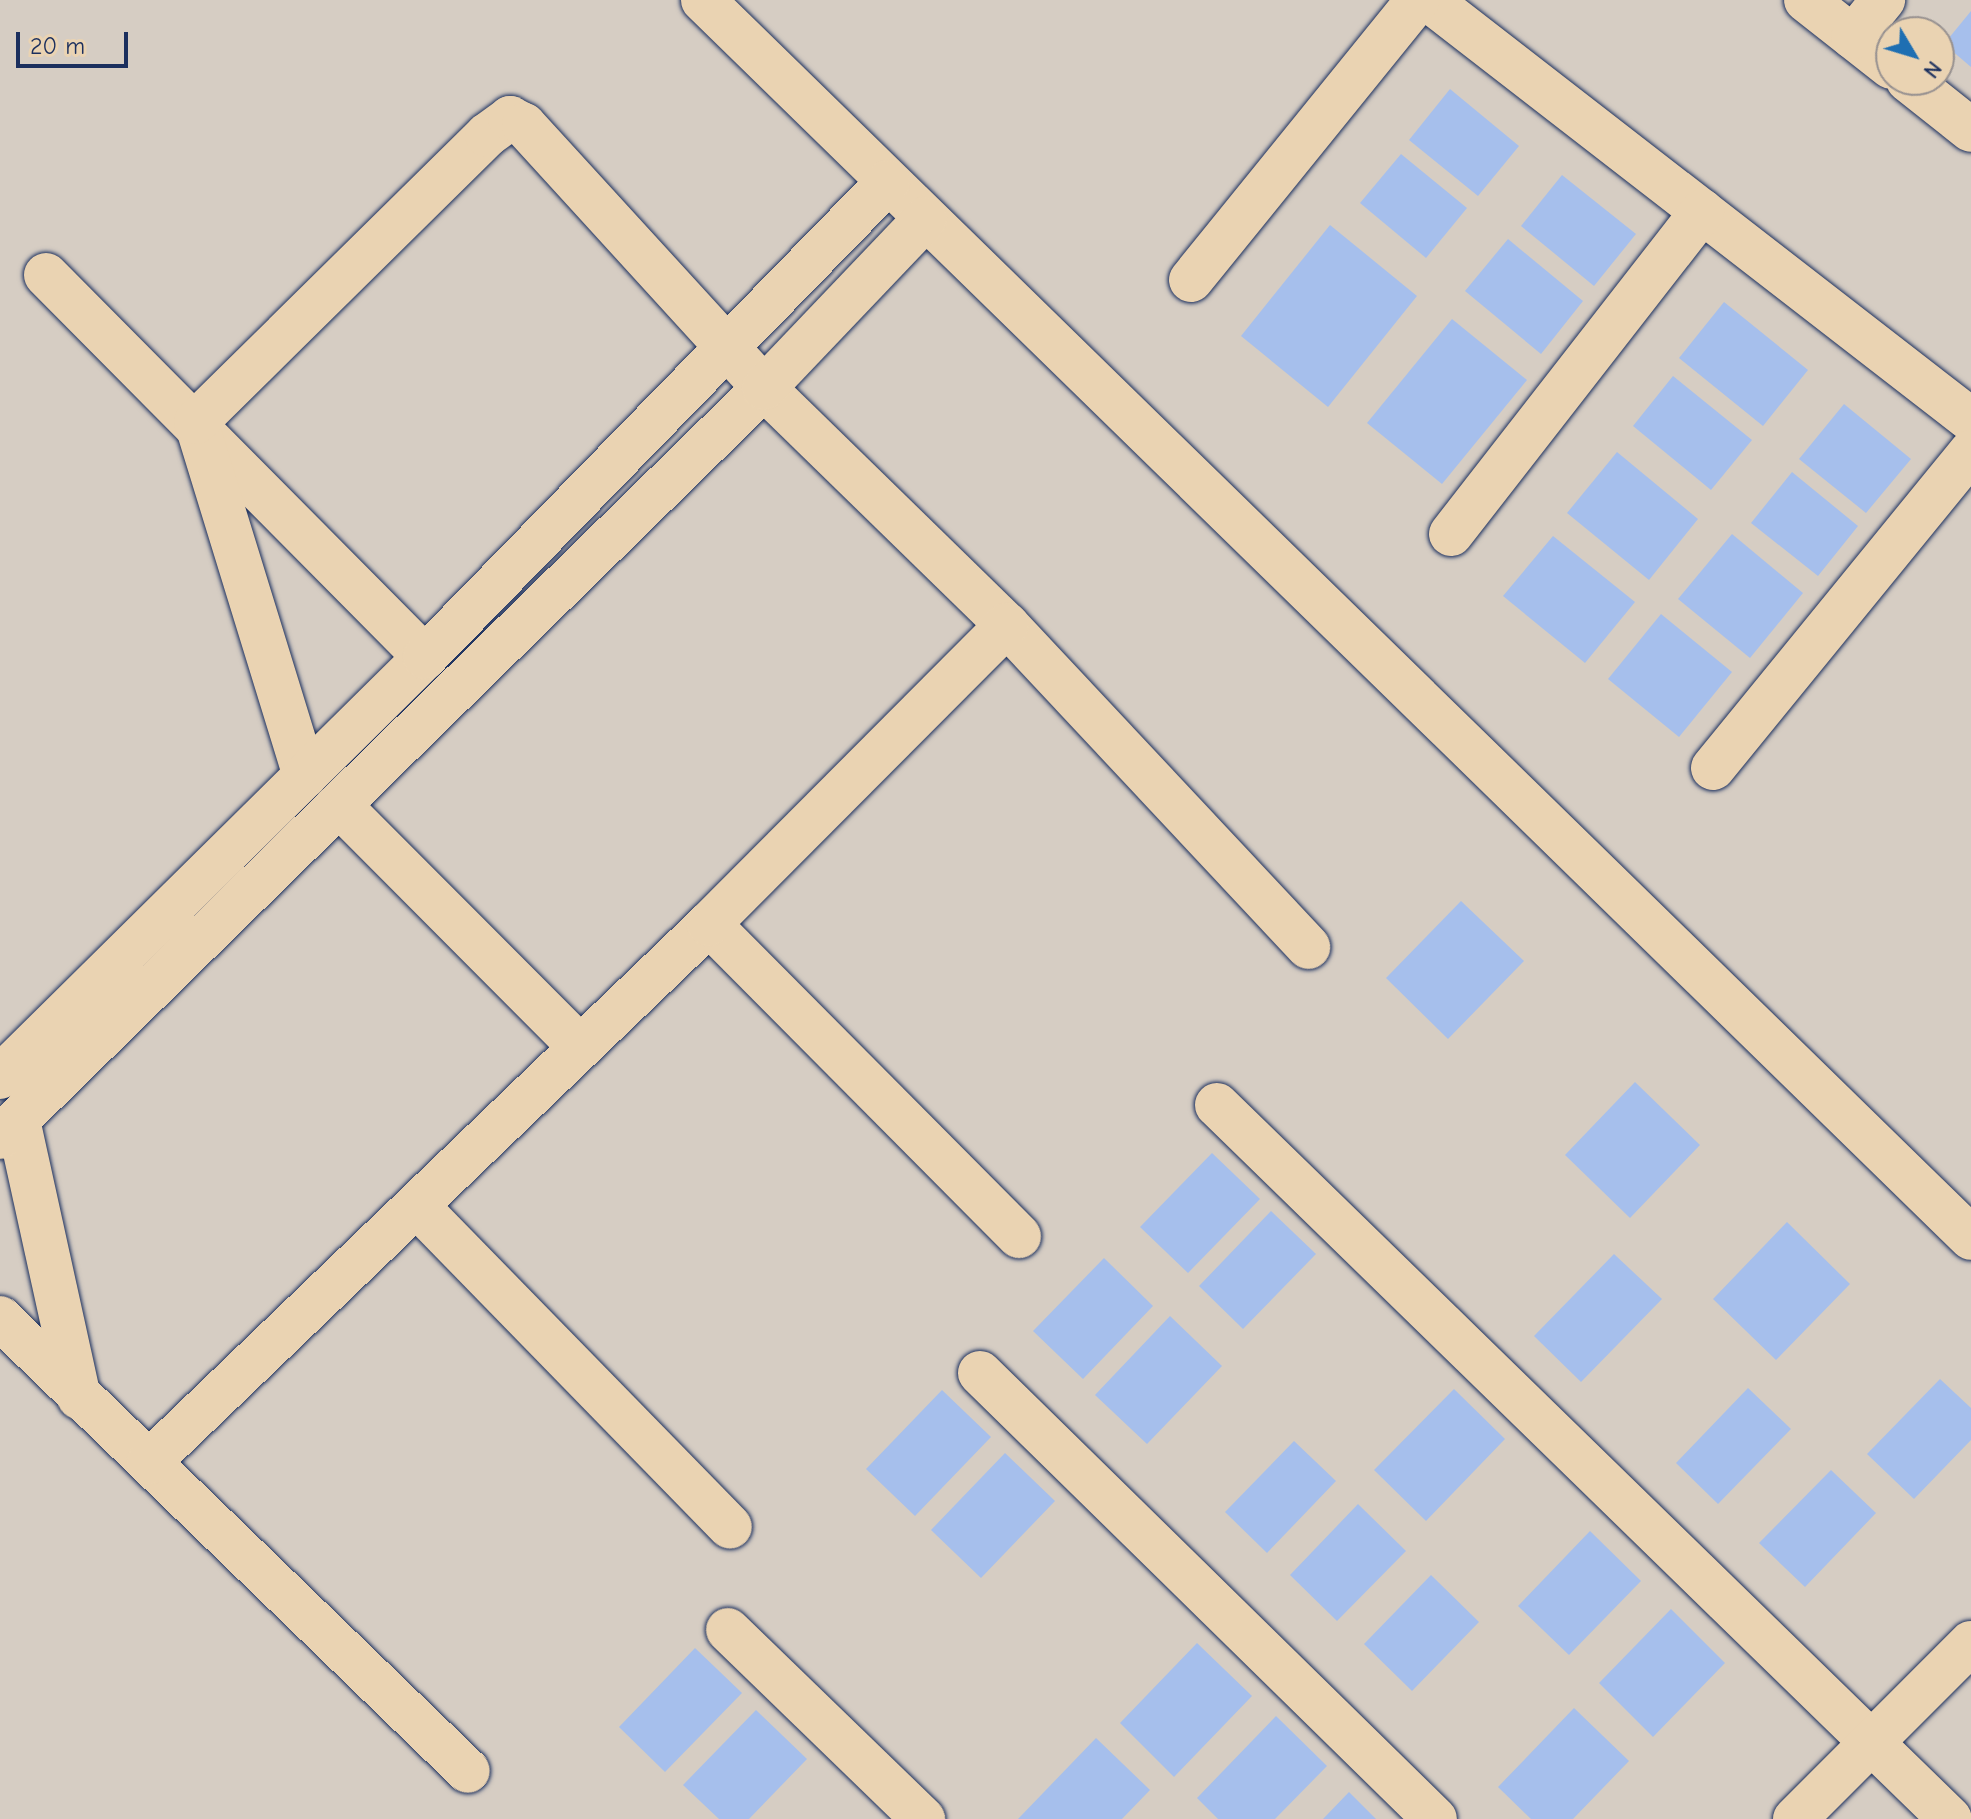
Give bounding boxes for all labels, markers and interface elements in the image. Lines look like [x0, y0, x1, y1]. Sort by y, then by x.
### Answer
scale bar [20, 16, 132, 66]
north arrow [1875, 16, 1955, 96]
text: 20 m [30, 32, 85, 60]
text: N [1918, 56, 1947, 83]

